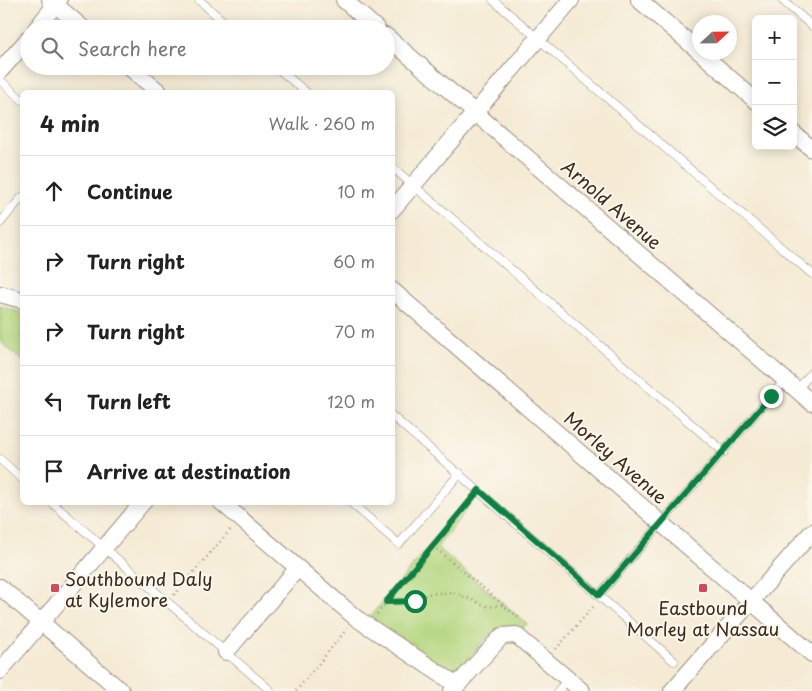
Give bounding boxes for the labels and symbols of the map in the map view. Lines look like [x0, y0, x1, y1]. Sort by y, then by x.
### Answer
north arrow [692, 15, 737, 60]
street label: Arnold Avenue [556, 153, 668, 255]
route end [760, 385, 783, 408]
street label: Morley Avenue [559, 405, 673, 509]
place label: Southbound Daly at Kylemore [65, 565, 213, 613]
marker: Southbound Daly at Kylemore [49, 582, 61, 594]
marker: Eastbound Morley at Nassau [697, 582, 709, 594]
route start [404, 590, 427, 613]
place label: Eastbound Morley at Nassau [627, 594, 779, 642]

